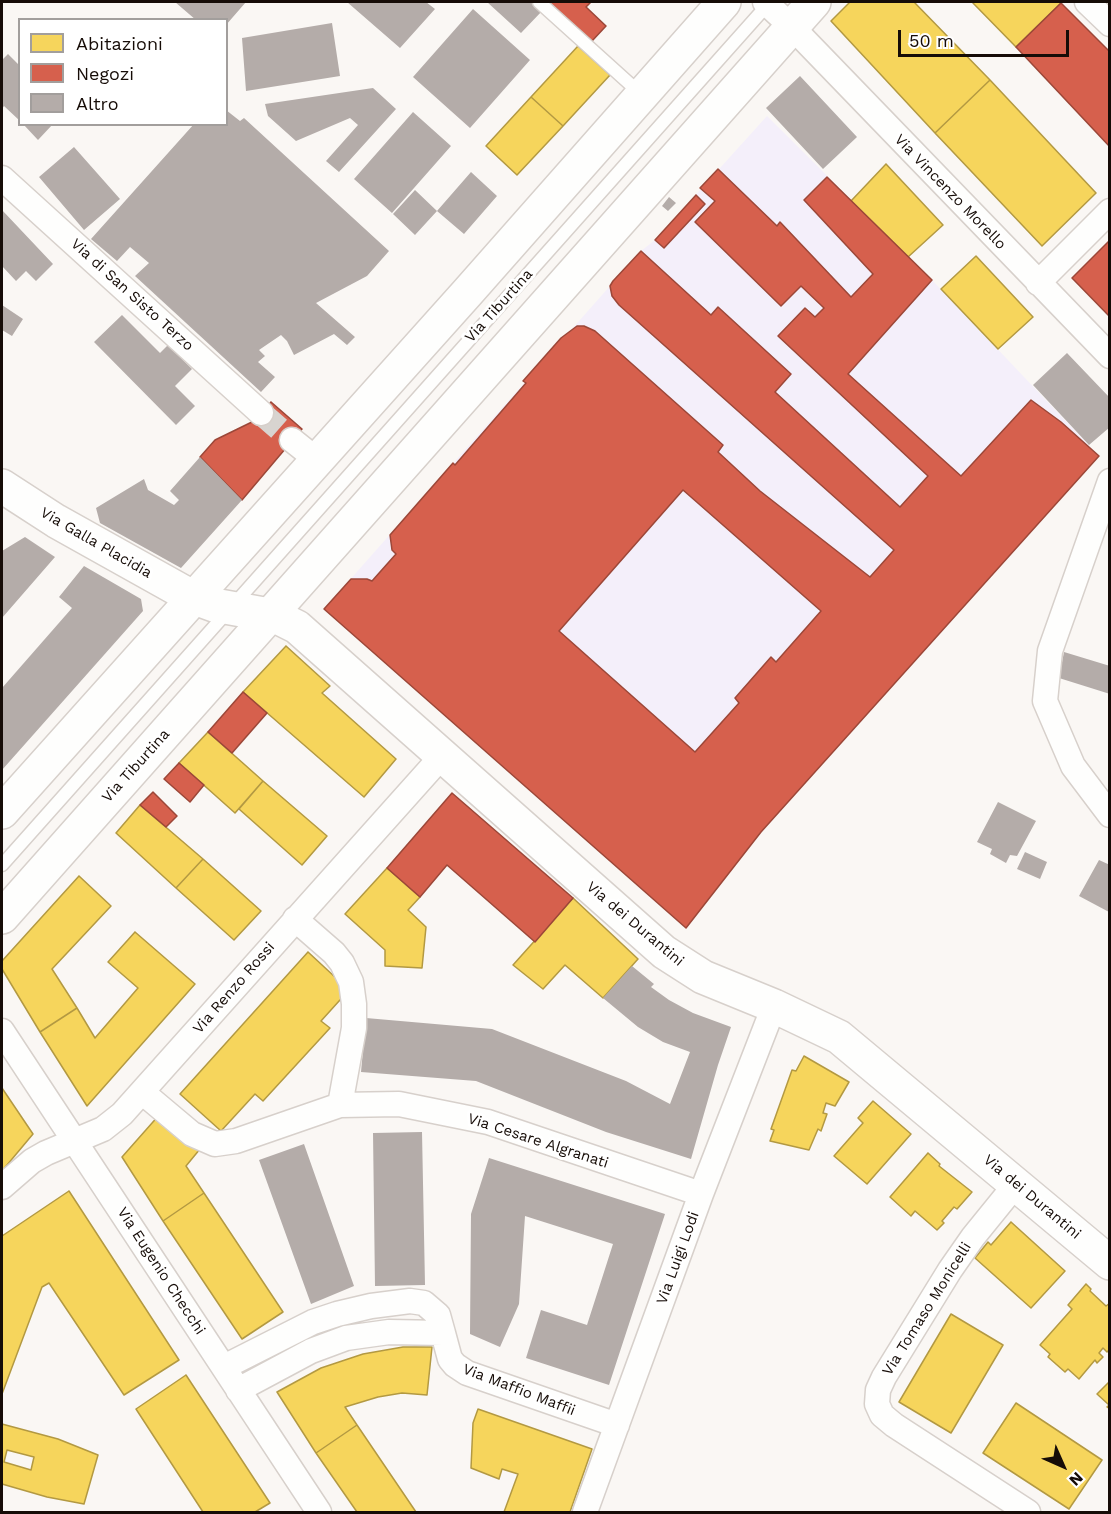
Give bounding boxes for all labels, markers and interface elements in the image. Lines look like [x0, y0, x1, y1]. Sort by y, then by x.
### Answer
legend [18, 18, 228, 126]
scale bar [901, 18, 1072, 56]
text: 50 m [909, 30, 954, 51]
text: Abitazioni [76, 33, 163, 54]
text: Negozi [76, 63, 134, 84]
text: Altro [76, 93, 118, 114]
street label: Via Vincenzo Morello [890, 131, 1010, 253]
street label: Via di San Sisto Terzo [67, 235, 197, 355]
street label: Via Tiburtina [461, 266, 537, 346]
street label: Via Galla Placidia [37, 504, 155, 582]
street label: Via Tiburtina [98, 726, 174, 806]
street label: Via dei Durantini [583, 878, 687, 970]
street label: Via Renzo Rossi [189, 939, 279, 1037]
street label: Via Cesare Algranati [465, 1110, 611, 1172]
street label: Via dei Durantini [980, 1151, 1084, 1243]
street label: Via Eugenio Checchi [113, 1204, 209, 1338]
street label: Via Luigi Lodi [653, 1209, 703, 1307]
street label: Via Tomaso Monicelli [879, 1239, 975, 1379]
street label: Via Maffio Maffii [460, 1360, 578, 1420]
north arrow [1033, 1436, 1093, 1496]
text: N [1065, 1468, 1087, 1490]

